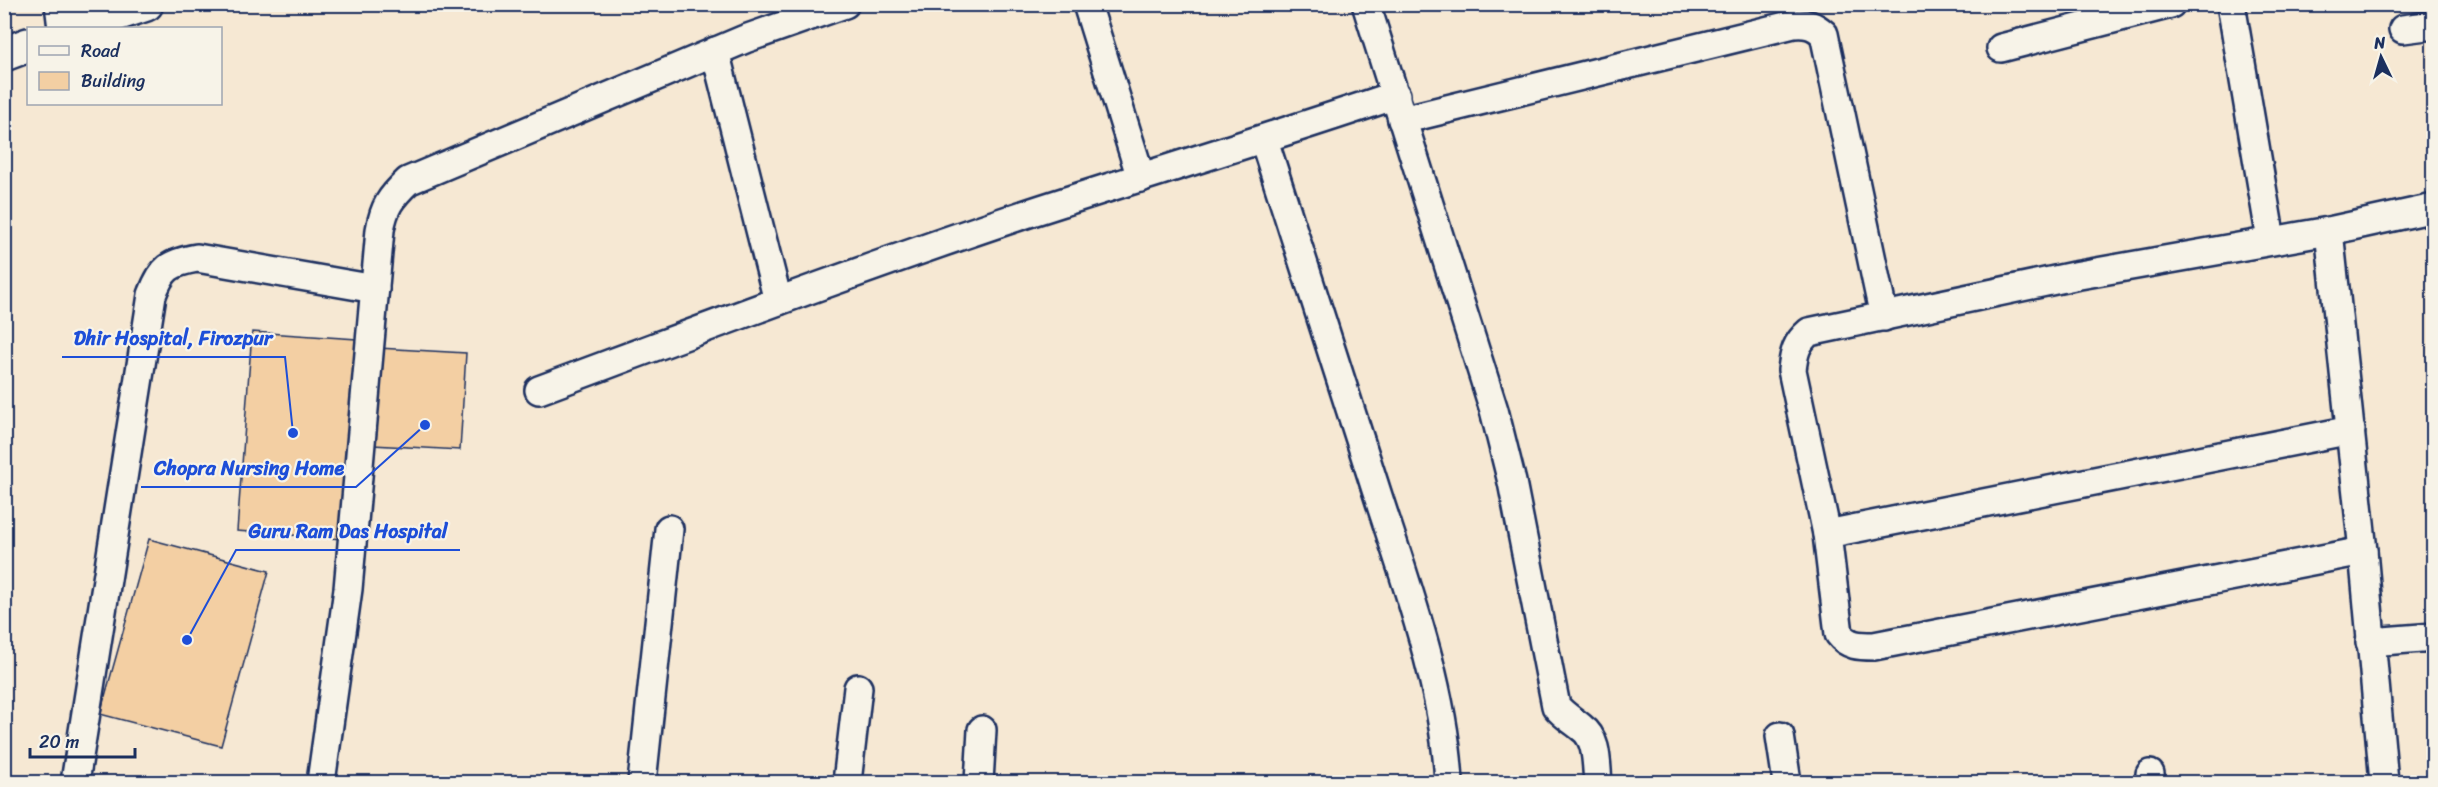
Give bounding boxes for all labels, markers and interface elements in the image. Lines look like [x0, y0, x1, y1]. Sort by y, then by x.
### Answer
legend [27, 27, 222, 105]
north arrow [2351, 27, 2411, 87]
text: N [2372, 28, 2387, 58]
text: Road [81, 35, 121, 67]
text: Building [81, 65, 145, 97]
callout: Dhir Hospital, Firozpur [62, 319, 285, 357]
text: Dhir Hospital, Firozpur [74, 321, 274, 356]
callout: Chopra Nursing Home [141, 449, 356, 487]
text: Chopra Nursing Home [153, 451, 344, 486]
callout: Guru Ram Das Hospital [236, 512, 460, 550]
text: Guru Ram Das Hospital [248, 514, 449, 549]
scale bar [30, 721, 135, 759]
text: 20 m [39, 726, 79, 758]

